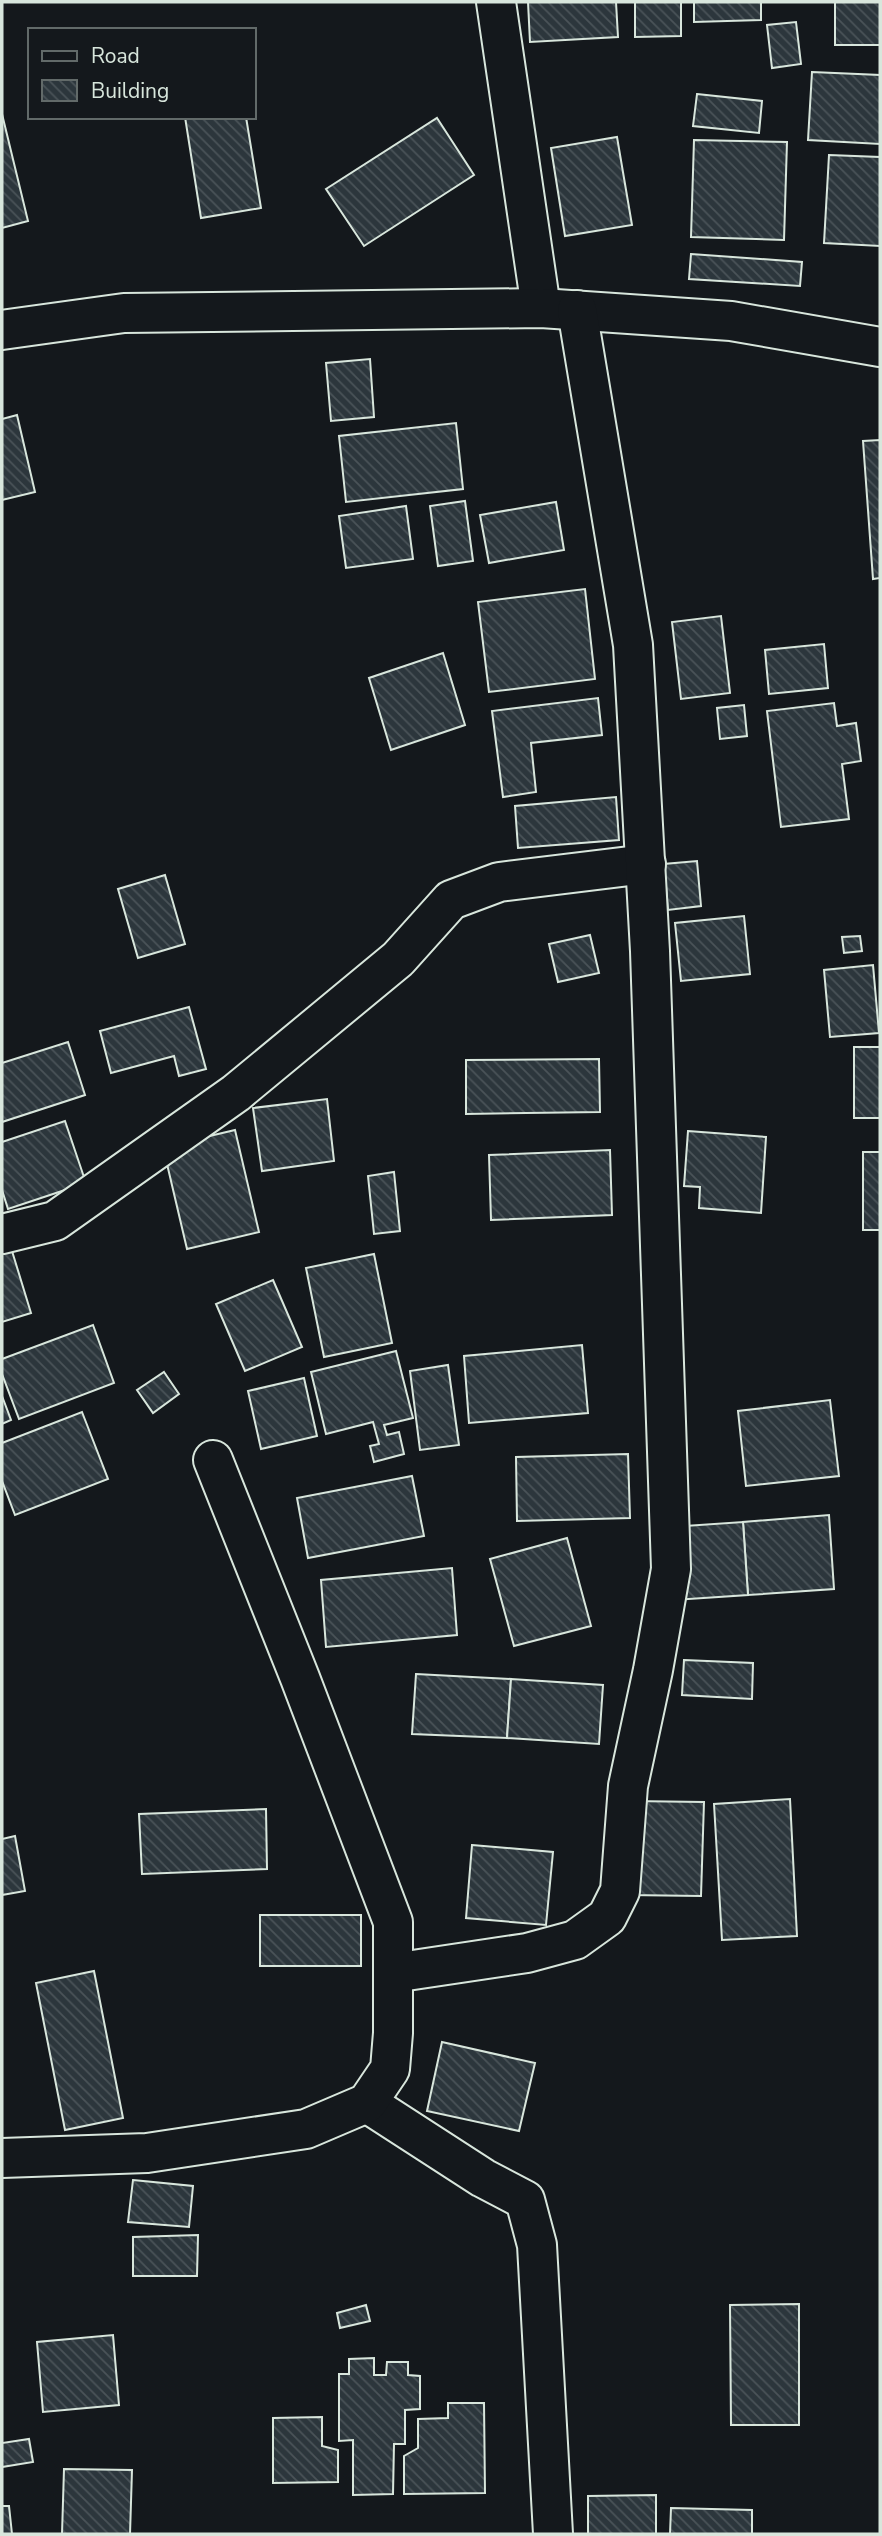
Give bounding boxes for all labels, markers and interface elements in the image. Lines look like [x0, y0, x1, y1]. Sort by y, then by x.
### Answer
legend [28, 28, 256, 119]
text: Road [91, 42, 140, 70]
text: Building [91, 77, 169, 105]

